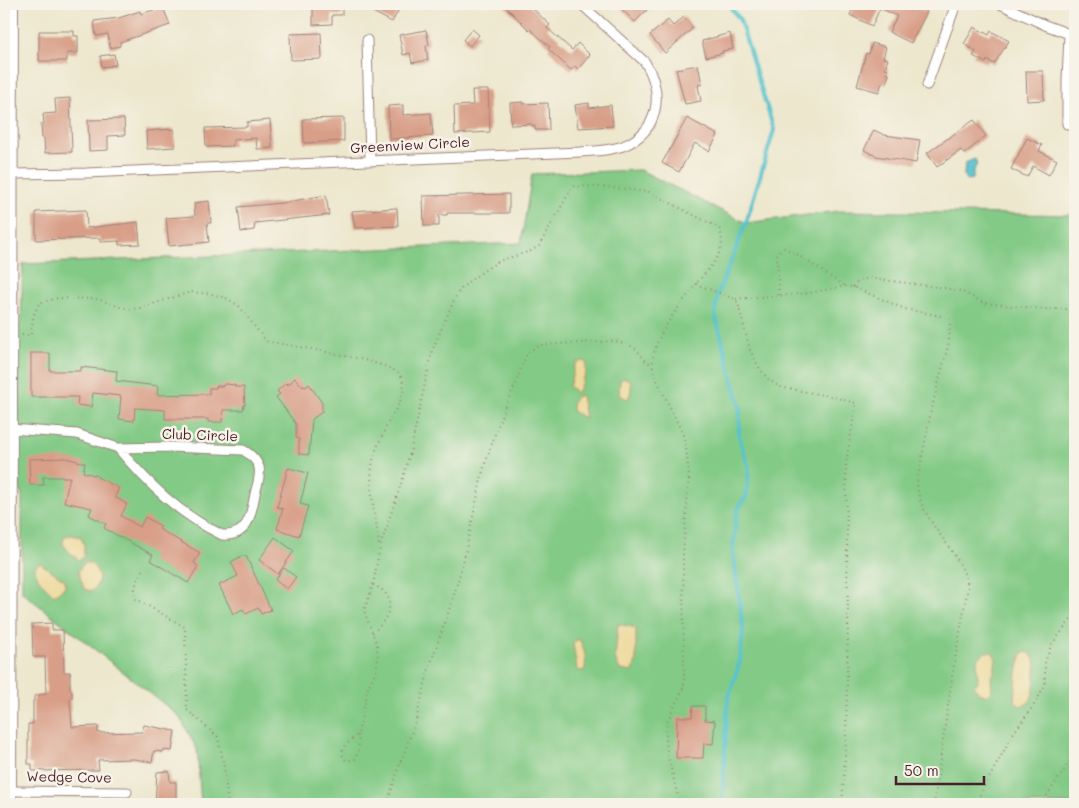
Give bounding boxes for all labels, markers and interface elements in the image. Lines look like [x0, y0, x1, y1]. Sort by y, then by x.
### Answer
street label: Greenview Circle [350, 132, 470, 157]
street label: Club Circle [162, 424, 238, 445]
scale bar [896, 753, 984, 785]
text: 50 m [904, 760, 939, 780]
street label: Wedge Cove [26, 766, 112, 787]

